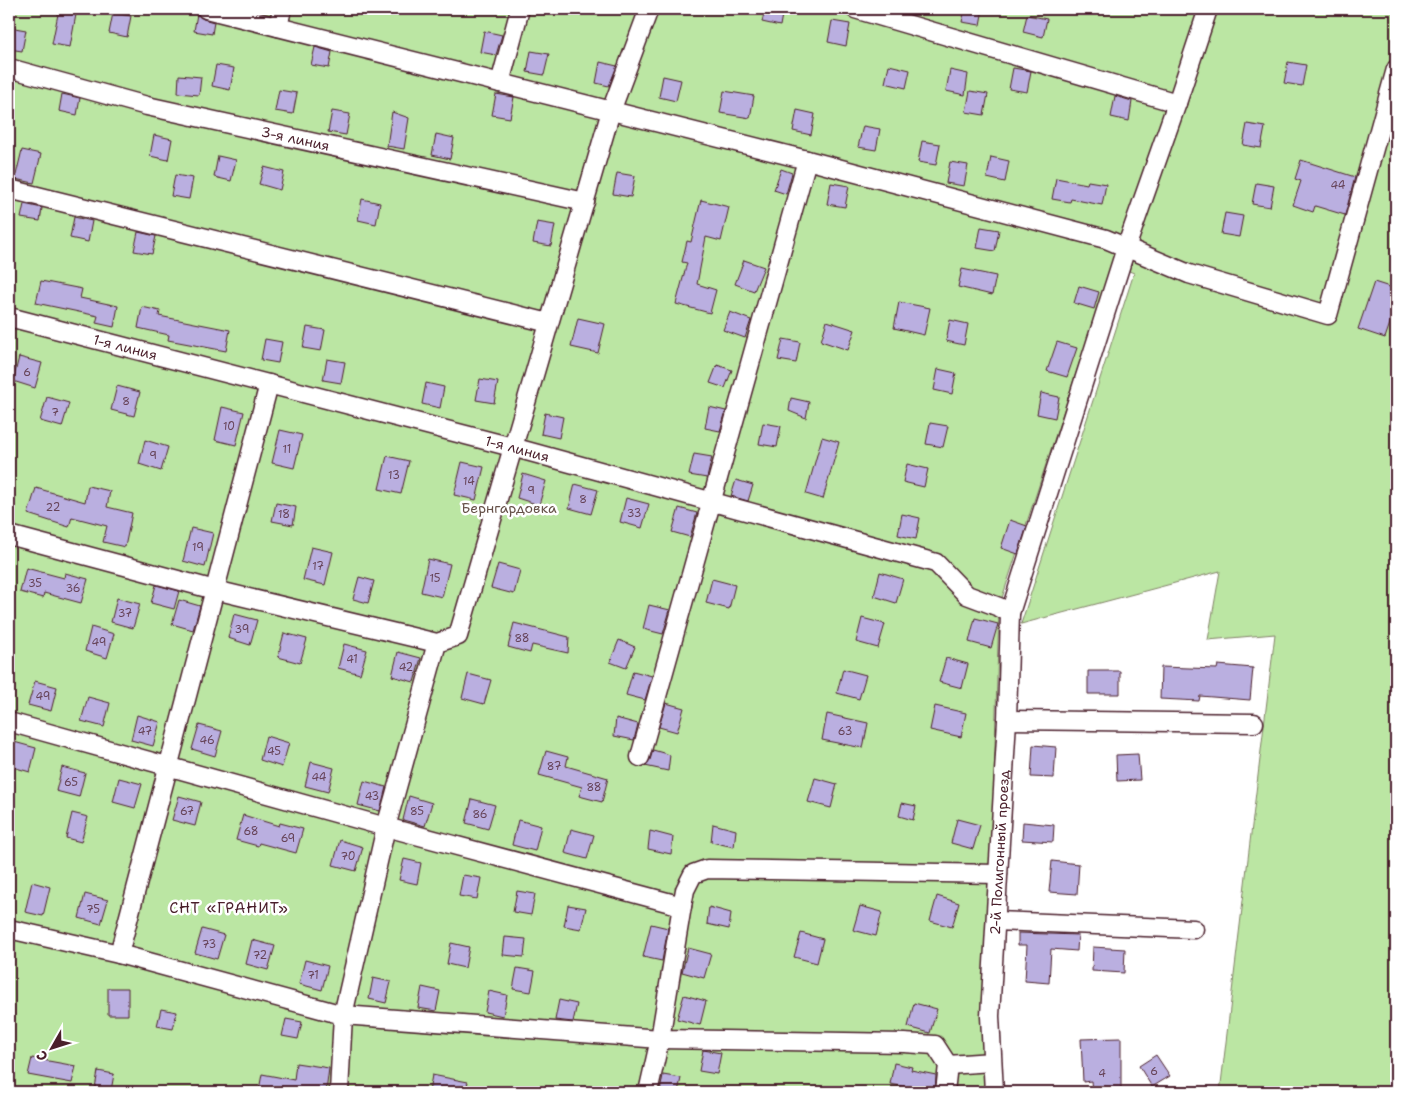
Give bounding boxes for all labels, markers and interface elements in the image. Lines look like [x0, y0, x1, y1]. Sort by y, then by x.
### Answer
street label: 3-я линия [259, 122, 331, 155]
house number: 44 [1330, 178, 1346, 193]
street label: 1-я линия [91, 330, 159, 364]
house number: 6 [23, 365, 31, 380]
house number: 8 [122, 394, 130, 409]
house number: 7 [51, 405, 59, 420]
house number: 10 [223, 419, 235, 434]
street label: 1-я линия [483, 431, 551, 466]
house number: 11 [283, 442, 291, 457]
house number: 9 [149, 448, 157, 463]
house number: 13 [388, 468, 400, 483]
house number: 14 [463, 474, 475, 489]
house number: 9 [527, 483, 535, 498]
house number: 8 [579, 492, 587, 507]
park label: Бернгардовка [461, 499, 557, 517]
house number: 22 [46, 500, 60, 515]
house number: 33 [627, 506, 641, 521]
house number: 18 [278, 507, 290, 522]
house number: 19 [192, 540, 204, 555]
house number: 17 [312, 559, 324, 574]
house number: 15 [429, 571, 441, 586]
house number: 35 [28, 576, 42, 591]
house number: 36 [65, 581, 81, 596]
house number: 37 [118, 606, 133, 621]
house number: 39 [235, 622, 249, 637]
house number: 88 [514, 631, 530, 646]
house number: 49 [92, 635, 106, 650]
house number: 41 [346, 652, 358, 667]
house number: 42 [399, 660, 413, 675]
house number: 49 [36, 689, 50, 704]
house number: 47 [138, 724, 153, 739]
house number: 63 [838, 724, 852, 739]
house number: 46 [199, 733, 215, 748]
house number: 45 [267, 744, 281, 759]
house number: 87 [547, 759, 562, 774]
street label: 2-й Полигонный проезд [986, 769, 1013, 936]
house number: 44 [311, 770, 327, 785]
house number: 65 [64, 775, 78, 790]
house number: 88 [586, 780, 602, 795]
house number: 43 [365, 789, 379, 804]
house number: 67 [180, 804, 194, 819]
house number: 85 [410, 804, 424, 819]
house number: 86 [472, 807, 488, 822]
house number: 68 [244, 824, 258, 839]
house number: 69 [281, 831, 295, 846]
house number: 70 [340, 849, 356, 864]
district label: СНТ «ГРАНИТ» [169, 898, 289, 918]
house number: 75 [86, 902, 100, 917]
house number: 73 [202, 937, 216, 952]
house number: 72 [253, 948, 267, 963]
house number: 71 [307, 968, 319, 983]
north arrow [28, 1024, 78, 1074]
text: С [32, 1047, 52, 1065]
house number: 6 [1150, 1064, 1158, 1079]
house number: 4 [1098, 1066, 1106, 1081]

